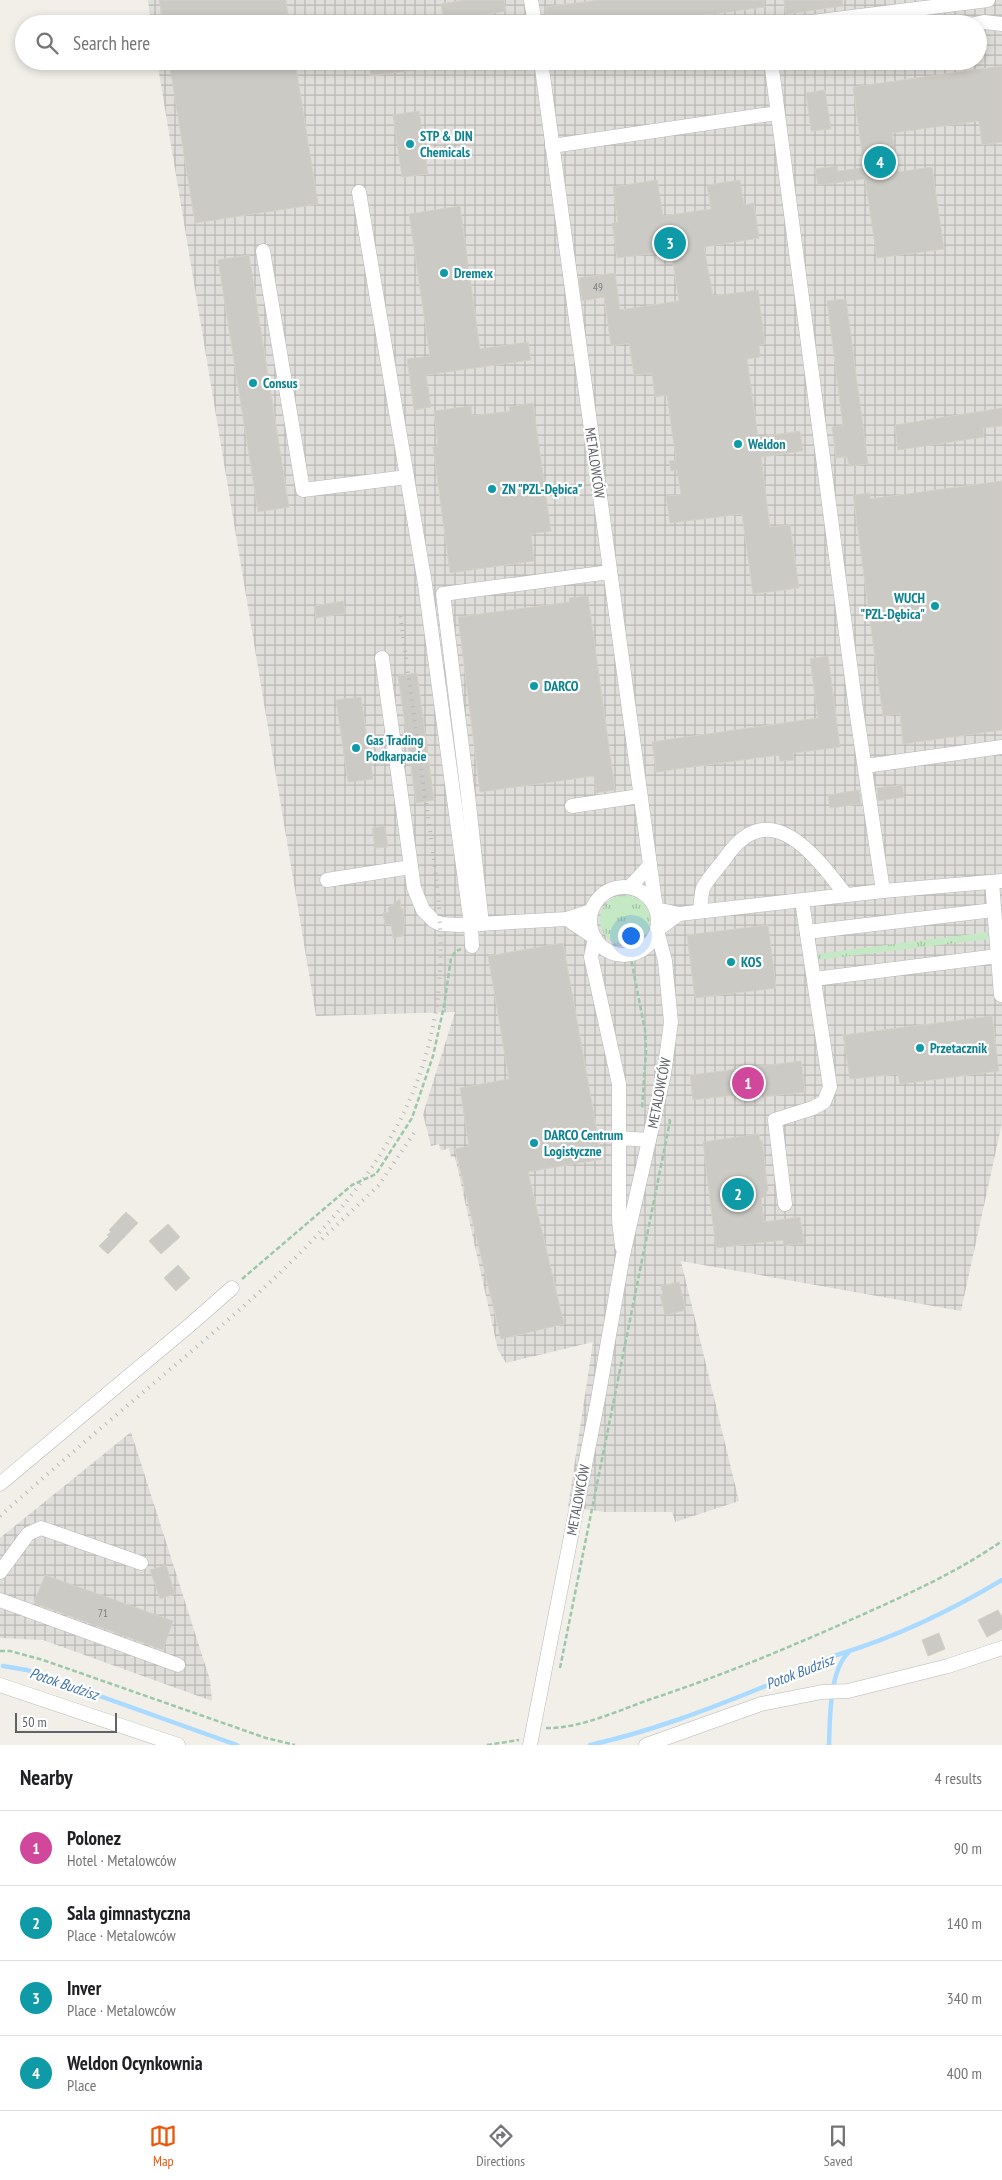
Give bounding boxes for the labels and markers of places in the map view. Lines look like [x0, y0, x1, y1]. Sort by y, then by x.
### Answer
place label: STP & DIN Chemicals [420, 127, 473, 161]
marker: STP & DIN Chemicals [404, 138, 416, 150]
pin: 4 [864, 143, 896, 181]
pin: 3 [654, 224, 686, 262]
place label: Dremex [454, 264, 494, 282]
marker: Dremex [438, 267, 450, 279]
place label: Consus [263, 374, 298, 392]
marker: Consus [247, 377, 259, 389]
place label: Weldon [747, 435, 786, 453]
marker: Weldon [732, 438, 744, 450]
place label: ZN "PZL-Dębica" [502, 480, 583, 498]
marker: ZN "PZL-Dębica" [486, 483, 498, 495]
place label: WUCH "PZL-Dębica" [860, 589, 925, 623]
marker: WUCH "PZL-Dębica" [929, 600, 941, 612]
place label: DARCO [544, 677, 579, 695]
marker: DARCO [528, 680, 540, 692]
place label: Gas Trading Podkarpacie [366, 731, 426, 765]
marker: Gas Trading Podkarpacie [350, 742, 362, 754]
place label: KOS [741, 953, 762, 971]
marker: KOS [725, 956, 737, 968]
place label: Przetacznik [930, 1039, 987, 1057]
marker: Przetacznik [914, 1042, 926, 1054]
pin: 1 [732, 1064, 764, 1102]
place label: DARCO Centrum Logistyczne [544, 1126, 623, 1160]
marker: DARCO Centrum Logistyczne [528, 1137, 540, 1149]
pin: 2 [722, 1175, 754, 1213]

